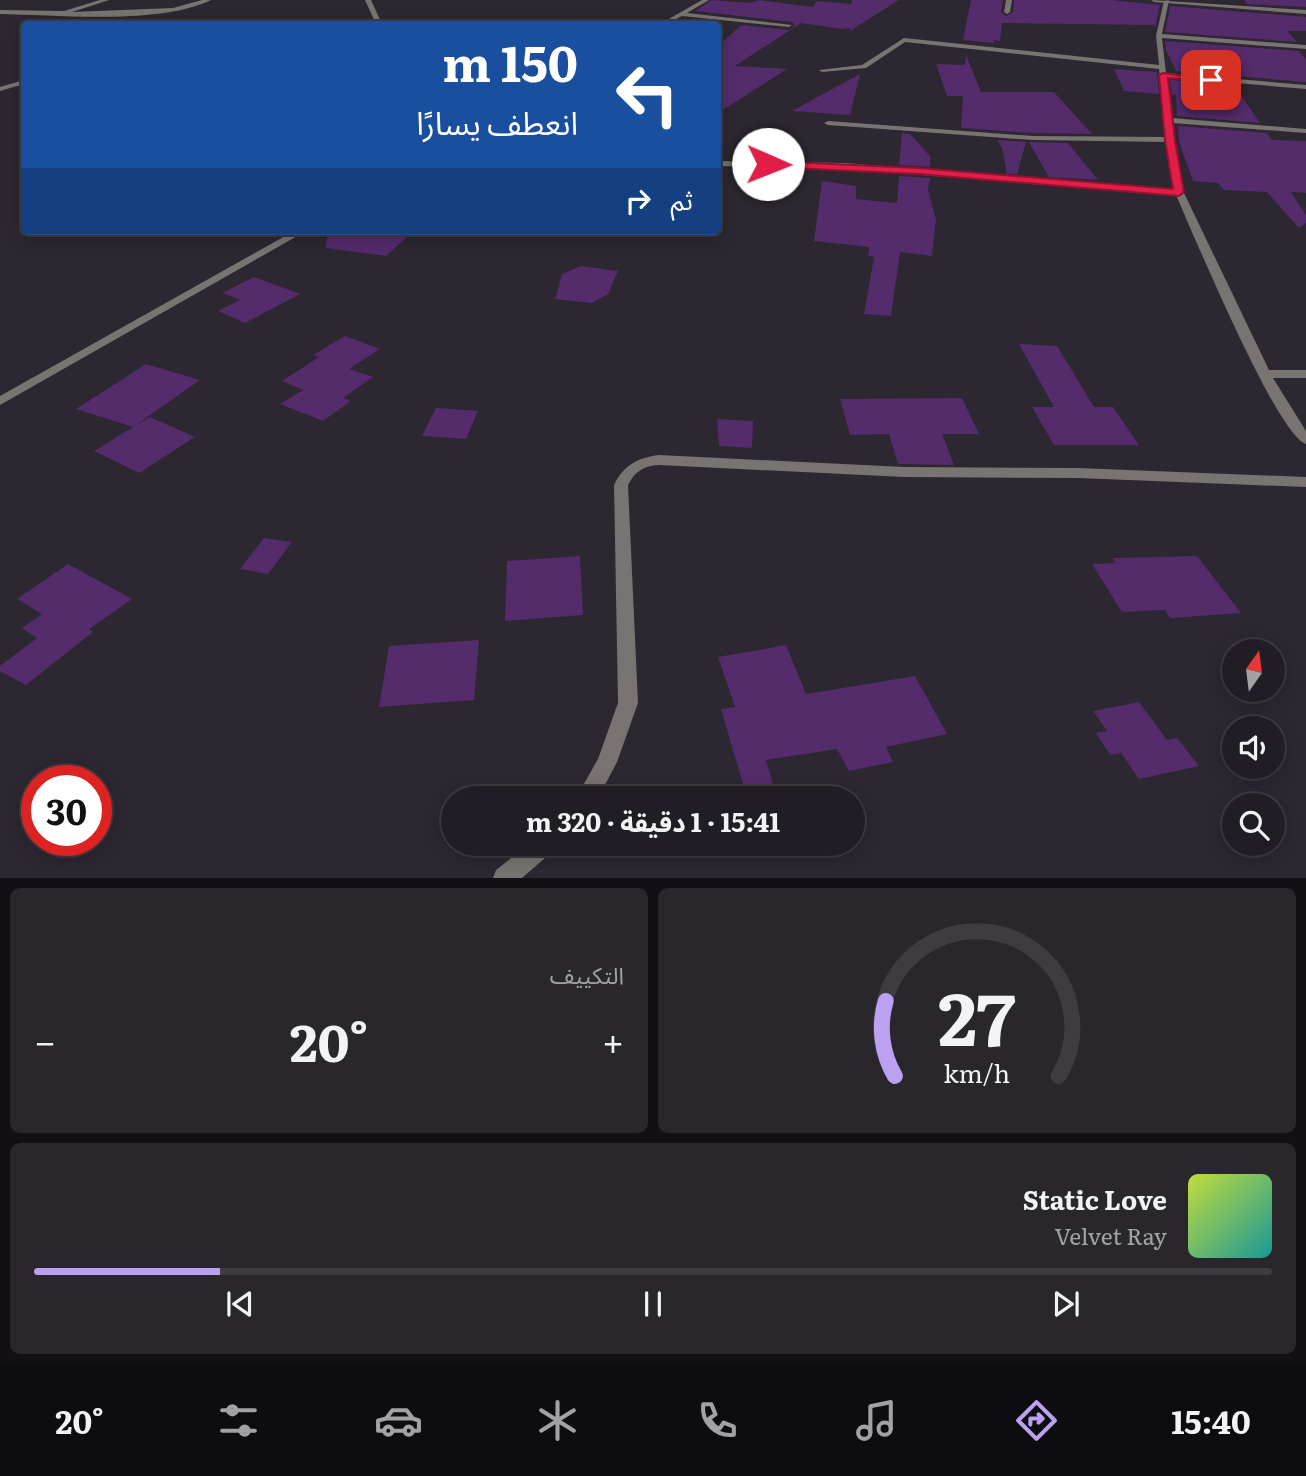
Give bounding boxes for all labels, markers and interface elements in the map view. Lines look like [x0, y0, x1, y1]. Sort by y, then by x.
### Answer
text: 150 m [442, 24, 578, 97]
icon: left [602, 49, 693, 140]
pin [1181, 50, 1241, 110]
icon: arrive [1192, 61, 1230, 99]
text: انعطف يسارًا [416, 97, 578, 145]
position arrow [731, 127, 805, 201]
text: ثم [671, 179, 693, 218]
icon: right [619, 182, 657, 220]
north arrow [1222, 639, 1284, 702]
map controls [1222, 639, 1285, 856]
button: sound [1222, 716, 1285, 779]
speed limit sign: 30 [21, 765, 112, 856]
button: search [1222, 793, 1285, 856]
text: 15:41 · 1 دقيقة · 320 m [526, 801, 780, 840]
text: التكييف [550, 957, 624, 991]
text: 27 [938, 961, 1016, 1069]
text: 20° [290, 1001, 368, 1078]
text: − [34, 1011, 56, 1068]
text: + [602, 1011, 624, 1068]
text: km/h [944, 1054, 1010, 1091]
text: Static Love [1023, 1179, 1167, 1218]
text: Velvet Ray [1055, 1218, 1167, 1252]
icon: previous [221, 1285, 259, 1323]
icon: pause [634, 1285, 672, 1323]
icon: next [1047, 1285, 1085, 1323]
text: 20° [55, 1396, 104, 1444]
icon: filters [214, 1396, 263, 1445]
icon: car [374, 1396, 423, 1445]
icon: climate [533, 1396, 582, 1445]
icon: phone [693, 1396, 742, 1445]
icon: music [852, 1396, 901, 1445]
icon: directions [1012, 1396, 1061, 1445]
text: 15:40 [1171, 1396, 1251, 1444]

